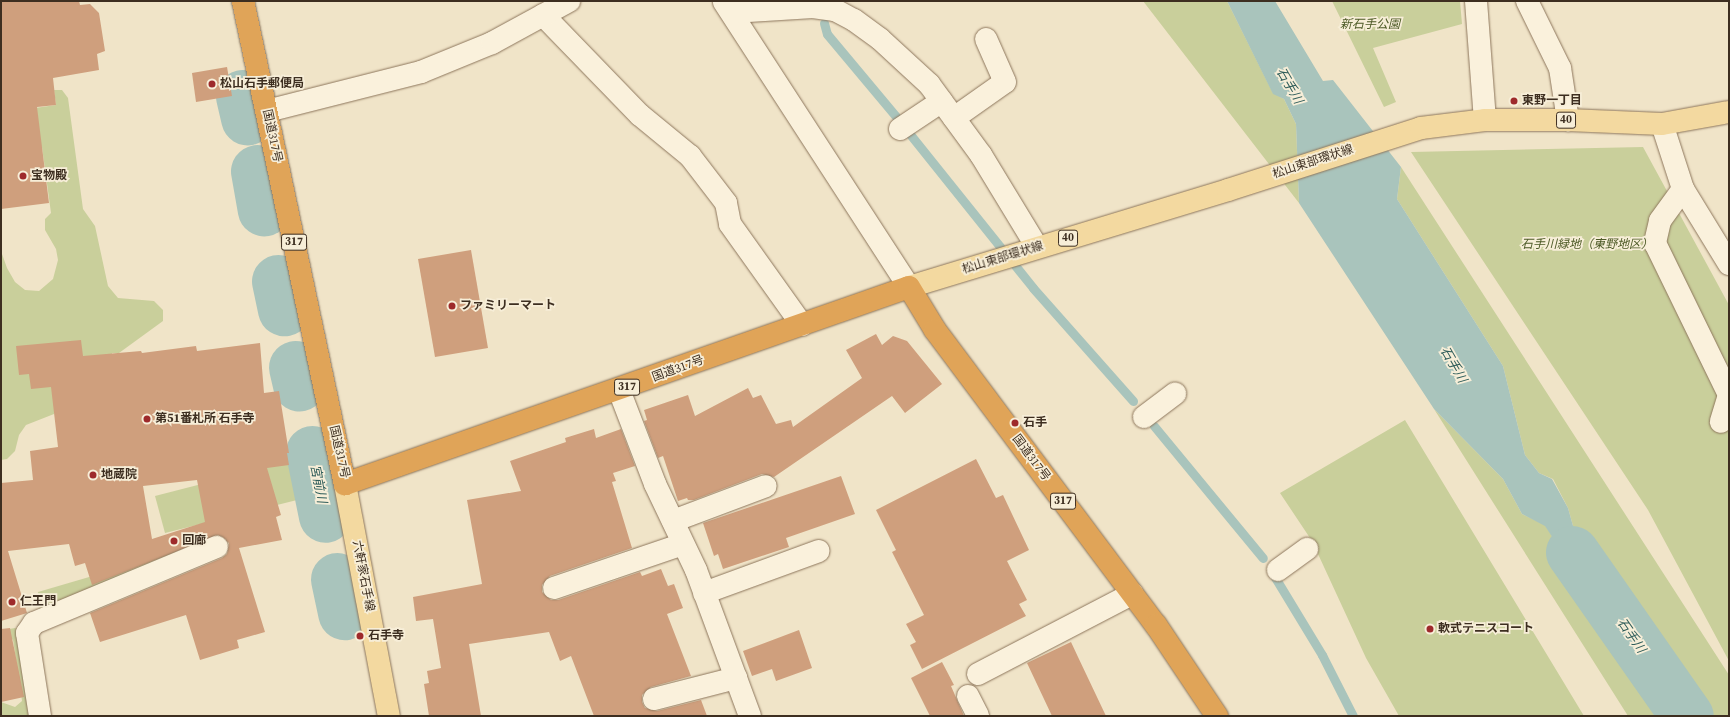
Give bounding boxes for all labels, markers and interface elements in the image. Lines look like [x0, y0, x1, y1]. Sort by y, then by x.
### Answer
park label: 新石手公園 [1340, 18, 1400, 32]
water label: 石手川 [1272, 65, 1306, 107]
place label: 松山石手郵便局 [220, 77, 304, 91]
marker: 松山石手郵便局 [207, 79, 217, 89]
place label: 東野一丁目 [1522, 94, 1582, 108]
marker: 東野一丁目 [1509, 96, 1519, 106]
street label: 国道317号 [259, 108, 285, 164]
road number: 40 [1556, 111, 1576, 129]
street label: 松山東部環状線 [1271, 142, 1355, 182]
place label: 宝物殿 [31, 169, 67, 183]
marker: 宝物殿 [18, 171, 28, 181]
road number: 40 [1058, 229, 1078, 247]
road number: 317 [281, 233, 307, 251]
park label: 石手川緑地（東野地区） [1521, 238, 1653, 252]
street label: 松山東部環状線 [961, 239, 1045, 277]
place label: ファミリーマート [460, 299, 556, 313]
marker: ファミリーマート [447, 301, 457, 311]
water label: 石手川 [1436, 344, 1470, 386]
street label: 国道317号 [650, 353, 706, 385]
road number: 317 [614, 378, 640, 396]
place label: 第51番札所 石手寺 [155, 412, 255, 426]
marker: 第51番札所 石手寺 [142, 414, 152, 424]
place label: 石手 [1023, 416, 1047, 430]
marker: 石手 [1010, 418, 1020, 428]
street label: 国道317号 [326, 424, 352, 480]
street label: 国道317号 [1009, 432, 1053, 484]
water label: 宮前川 [307, 463, 329, 505]
place label: 地蔵院 [101, 468, 137, 482]
marker: 地蔵院 [88, 470, 98, 480]
road number: 317 [1050, 492, 1076, 510]
place label: 回廊 [182, 534, 206, 548]
marker: 回廊 [169, 536, 179, 546]
street label: 六軒家石手線 [349, 539, 377, 613]
place label: 仁王門 [20, 595, 56, 609]
marker: 仁王門 [7, 597, 17, 607]
water label: 石手川 [1613, 616, 1649, 656]
place label: 軟式テニスコート [1438, 622, 1534, 636]
marker: 軟式テニスコート [1425, 624, 1435, 634]
place label: 石手寺 [368, 629, 404, 643]
marker: 石手寺 [355, 631, 365, 641]

